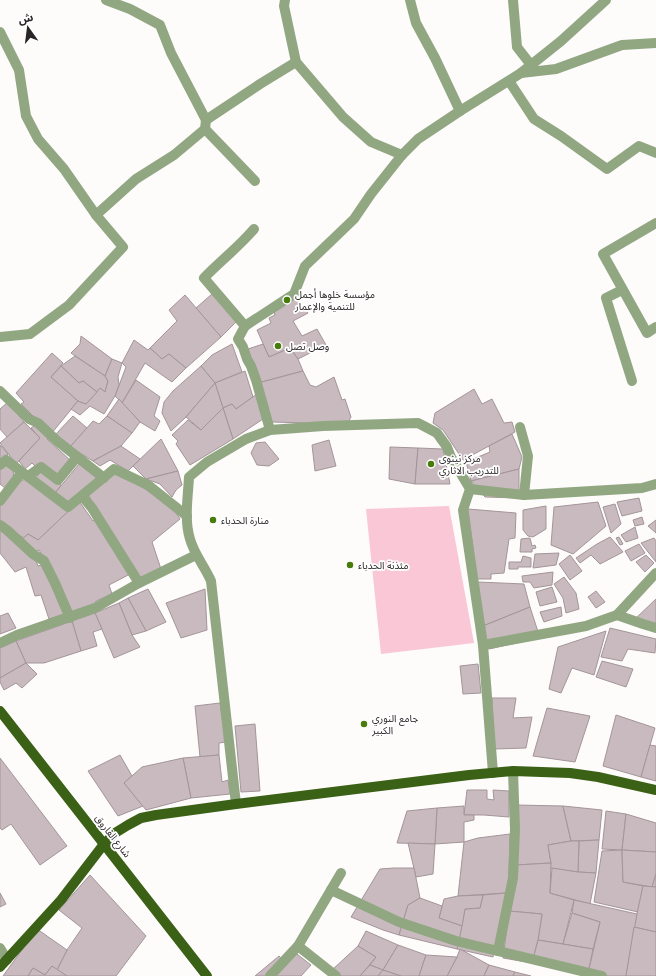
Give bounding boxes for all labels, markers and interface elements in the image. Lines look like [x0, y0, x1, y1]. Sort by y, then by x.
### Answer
north arrow [8, 8, 48, 48]
text: ش [17, 10, 35, 27]
place label: مؤسسة خلوها أجمل للتنمية والإعمار [294, 288, 375, 313]
marker: مؤسسة خلوها أجمل للتنمية والإعمار [282, 295, 292, 305]
place label: وصل تصل [286, 340, 329, 353]
marker: وصل تصل [273, 341, 283, 351]
place label: مركز نينوى للتدريب الاثاري [439, 452, 499, 478]
marker: مركز نينوى للتدريب الاثاري [426, 459, 436, 469]
place label: منارة الحدباء [221, 514, 269, 527]
marker: منارة الحدباء [208, 515, 218, 525]
place label: مئذنة الحدباء [358, 559, 409, 572]
marker: مئذنة الحدباء [345, 560, 355, 570]
place label: جامع النوري الكبير [371, 712, 418, 737]
marker: جامع النوري الكبير [359, 719, 369, 729]
street label: شارع الفاروق [91, 812, 134, 861]

